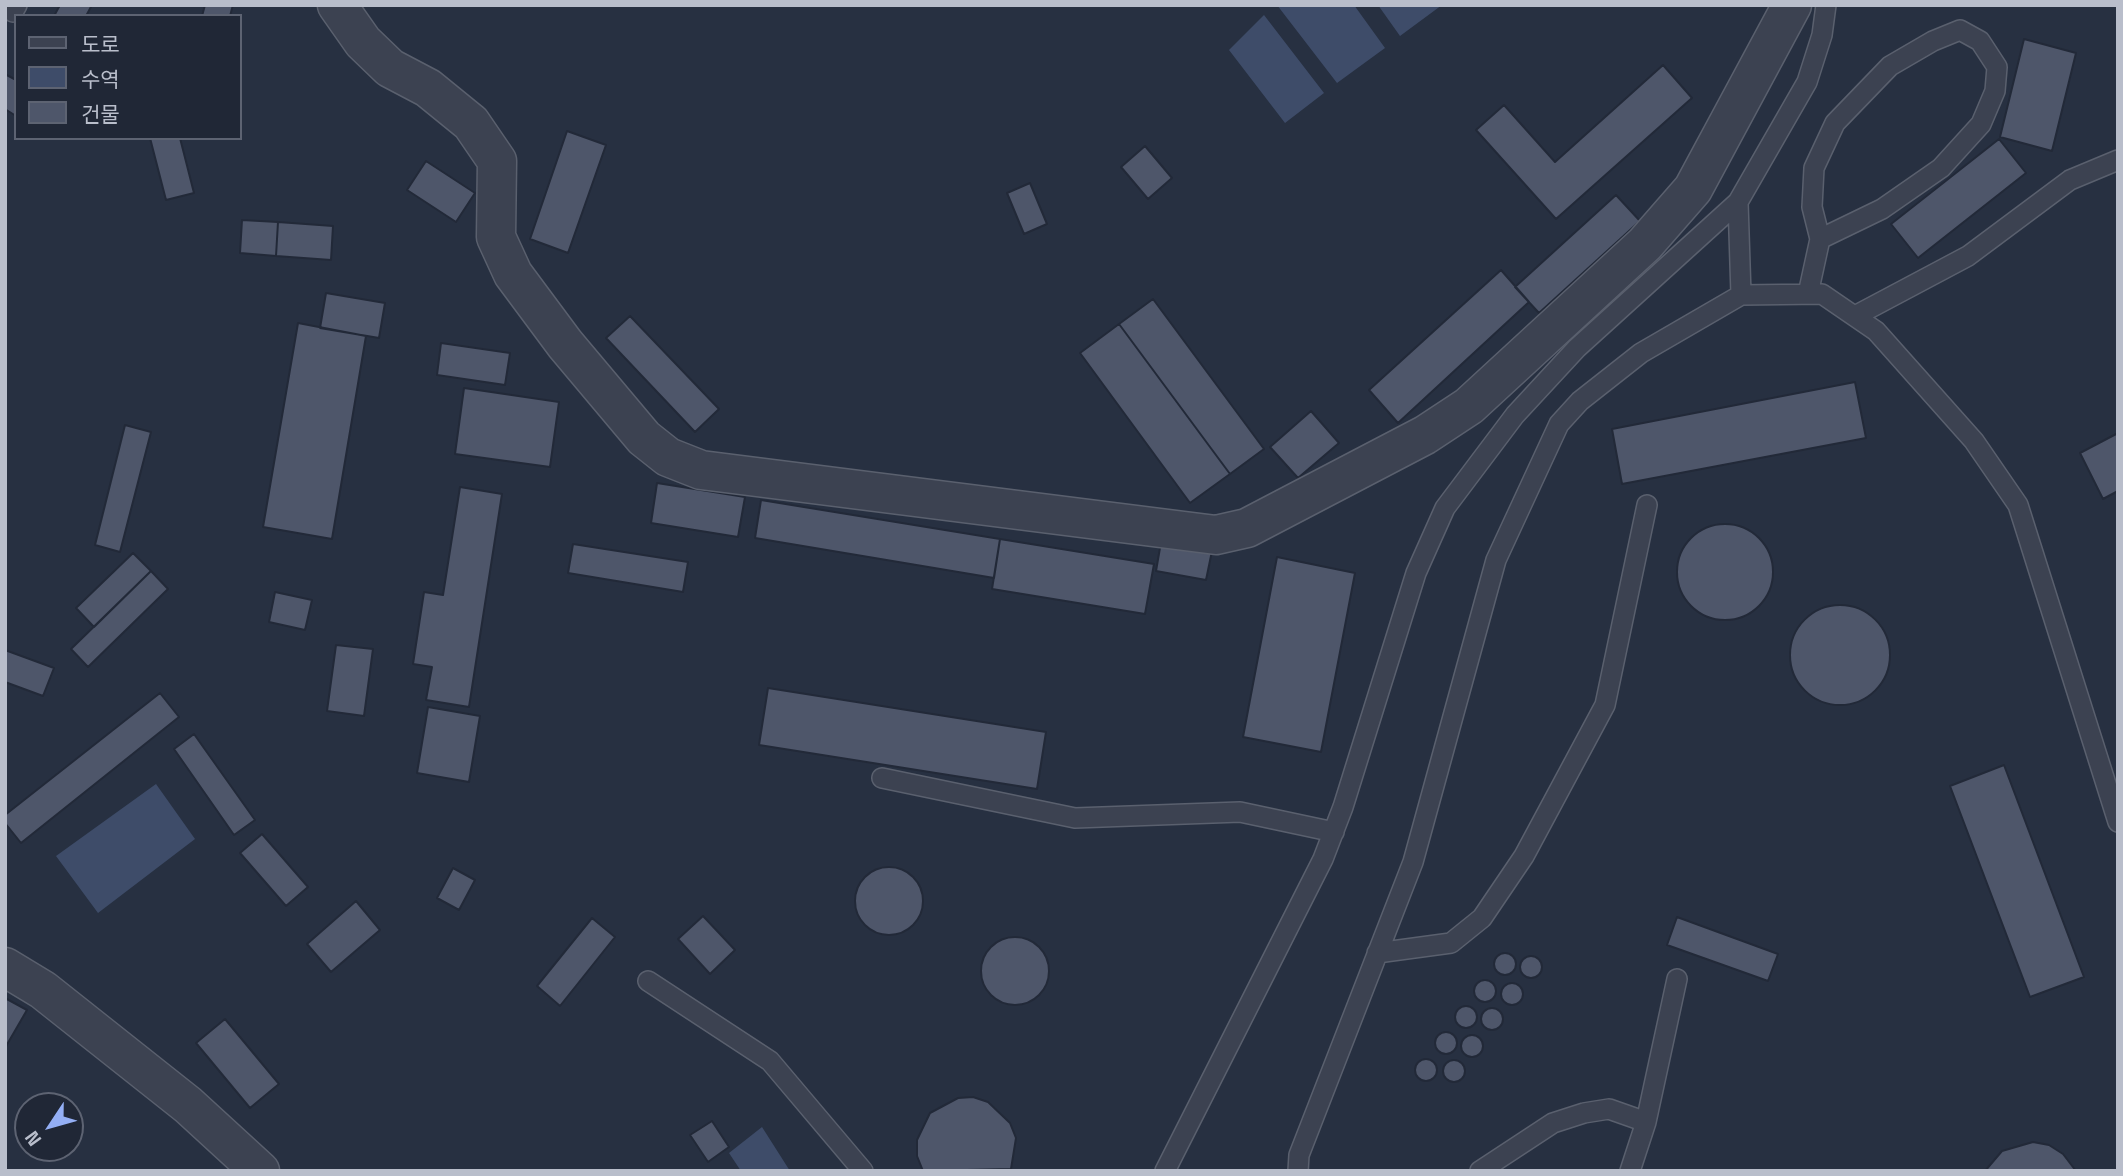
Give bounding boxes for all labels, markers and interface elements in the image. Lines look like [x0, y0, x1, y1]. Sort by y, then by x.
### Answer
legend [14, 14, 242, 140]
text: 도로 [81, 31, 120, 58]
text: 수역 [81, 66, 120, 93]
text: 건물 [81, 101, 120, 128]
north arrow [14, 1092, 84, 1162]
text: N [19, 1126, 47, 1151]

